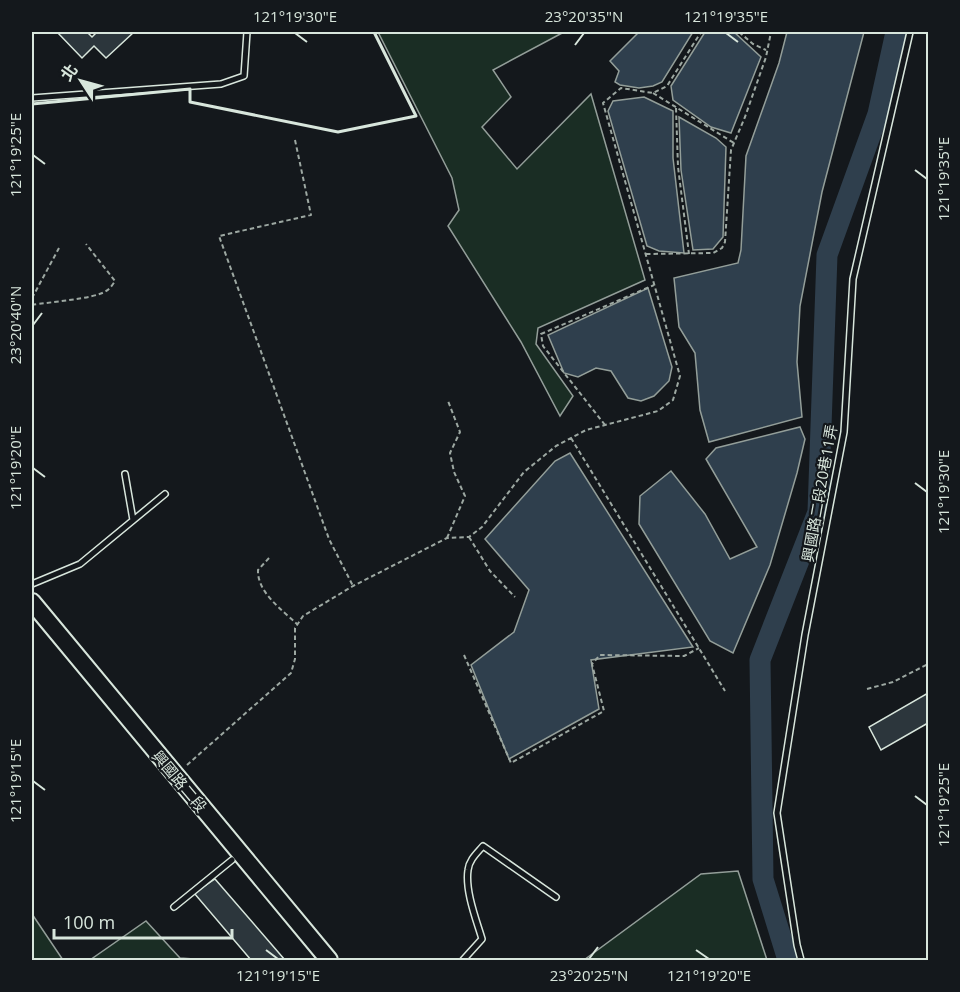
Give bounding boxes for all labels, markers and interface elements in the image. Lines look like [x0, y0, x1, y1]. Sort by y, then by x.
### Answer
text: 121°19'30"E [253, 6, 337, 26]
text: 23°20'35"N [545, 6, 623, 26]
text: 121°19'35"E [684, 6, 768, 26]
north arrow [51, 51, 111, 111]
text: 北 [55, 59, 82, 85]
text: 121°19'25"E [5, 113, 25, 197]
text: 121°19'35"E [933, 137, 953, 221]
text: 23°20'40"N [5, 286, 25, 364]
street label: 興國路二段20巷11弄 [797, 423, 841, 563]
text: 121°19'20"E [5, 426, 25, 510]
text: 121°19'30"E [933, 450, 953, 534]
text: 121°19'15"E [5, 739, 25, 823]
street label: 興國路二段 [148, 746, 212, 816]
text: 121°19'25"E [933, 763, 953, 847]
scale bar [54, 902, 232, 940]
text: 100 m [63, 910, 115, 934]
text: 121°19'15"E [236, 965, 320, 985]
text: 23°20'25"N [550, 965, 628, 985]
text: 121°19'20"E [667, 965, 751, 985]

